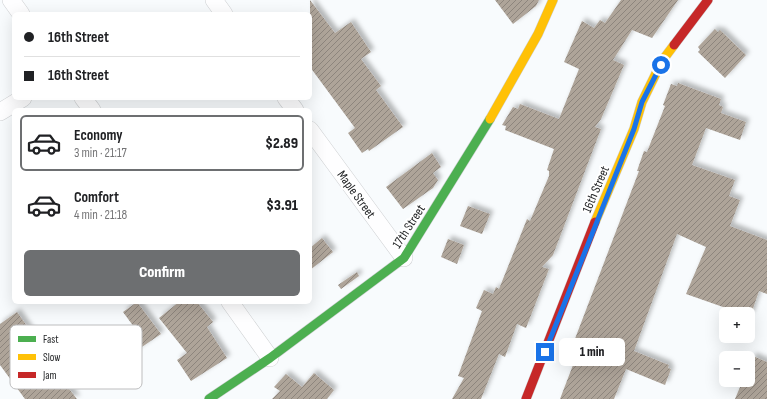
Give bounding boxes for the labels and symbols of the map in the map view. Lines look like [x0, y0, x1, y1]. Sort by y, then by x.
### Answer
route start [652, 56, 670, 74]
street label: 16th Street [579, 164, 613, 215]
street label: Maple Street [333, 168, 379, 222]
street label: 17th Street [389, 202, 429, 251]
legend [10, 325, 142, 389]
text: Fast [43, 333, 59, 346]
callout: 1 min [559, 338, 625, 366]
route end [536, 343, 554, 361]
text: Slow [43, 351, 60, 364]
text: Jam [42, 369, 57, 382]

